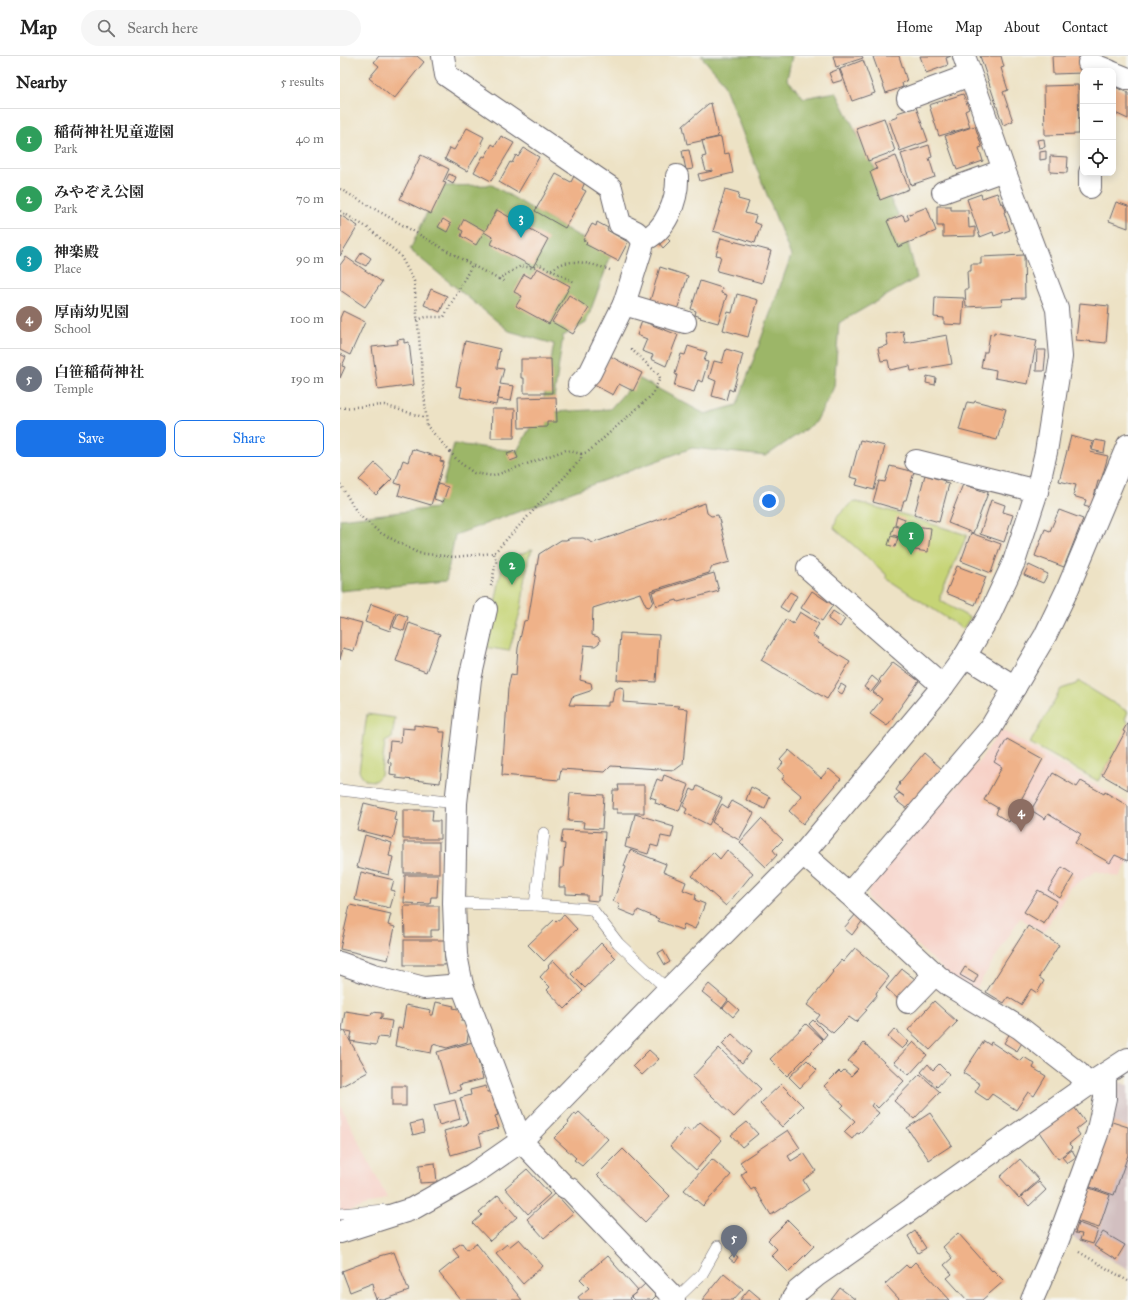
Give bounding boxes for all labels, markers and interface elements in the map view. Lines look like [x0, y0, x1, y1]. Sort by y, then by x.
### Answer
search box [81, 10, 361, 46]
text: Map [20, 16, 57, 39]
icon: search [95, 17, 117, 39]
text: Search here [127, 19, 198, 37]
text: Home [896, 19, 933, 36]
text: Map [955, 19, 982, 36]
text: About [1004, 19, 1040, 36]
text: Contact [1062, 19, 1108, 36]
map controls [1080, 68, 1116, 176]
button: + [1080, 68, 1116, 104]
text: Nearby [16, 72, 67, 93]
text: 5 results [280, 74, 324, 90]
button: − [1080, 104, 1116, 140]
text: 稲荷神社児童遊園 [54, 123, 174, 141]
text: 1 [26, 131, 32, 147]
text: 40 m [295, 131, 324, 147]
button: locate [1080, 140, 1116, 176]
text: Park [54, 141, 78, 157]
text: みやぞえ公園 [54, 183, 144, 201]
text: 2 [26, 191, 32, 207]
text: 70 m [296, 191, 324, 207]
text: Park [54, 201, 78, 217]
pin: 3 [508, 205, 534, 238]
text: 神楽殿 [54, 243, 99, 261]
text: 3 [26, 251, 32, 267]
text: 90 m [296, 251, 324, 267]
text: Place [54, 261, 81, 277]
text: 厚南幼児園 [54, 303, 129, 321]
text: 4 [25, 311, 33, 327]
text: 100 m [290, 311, 324, 327]
text: School [54, 321, 91, 337]
text: 白笹稲荷神社 [54, 363, 144, 381]
text: 5 [26, 371, 32, 387]
text: 190 m [291, 371, 324, 387]
text: Temple [54, 381, 94, 397]
button: Save [16, 420, 166, 457]
button: Share [174, 420, 324, 457]
your location [759, 491, 779, 511]
pin: 1 [898, 522, 924, 555]
pin: 2 [499, 552, 525, 585]
pin: 4 [1008, 799, 1034, 832]
pin: 5 [721, 1225, 747, 1258]

